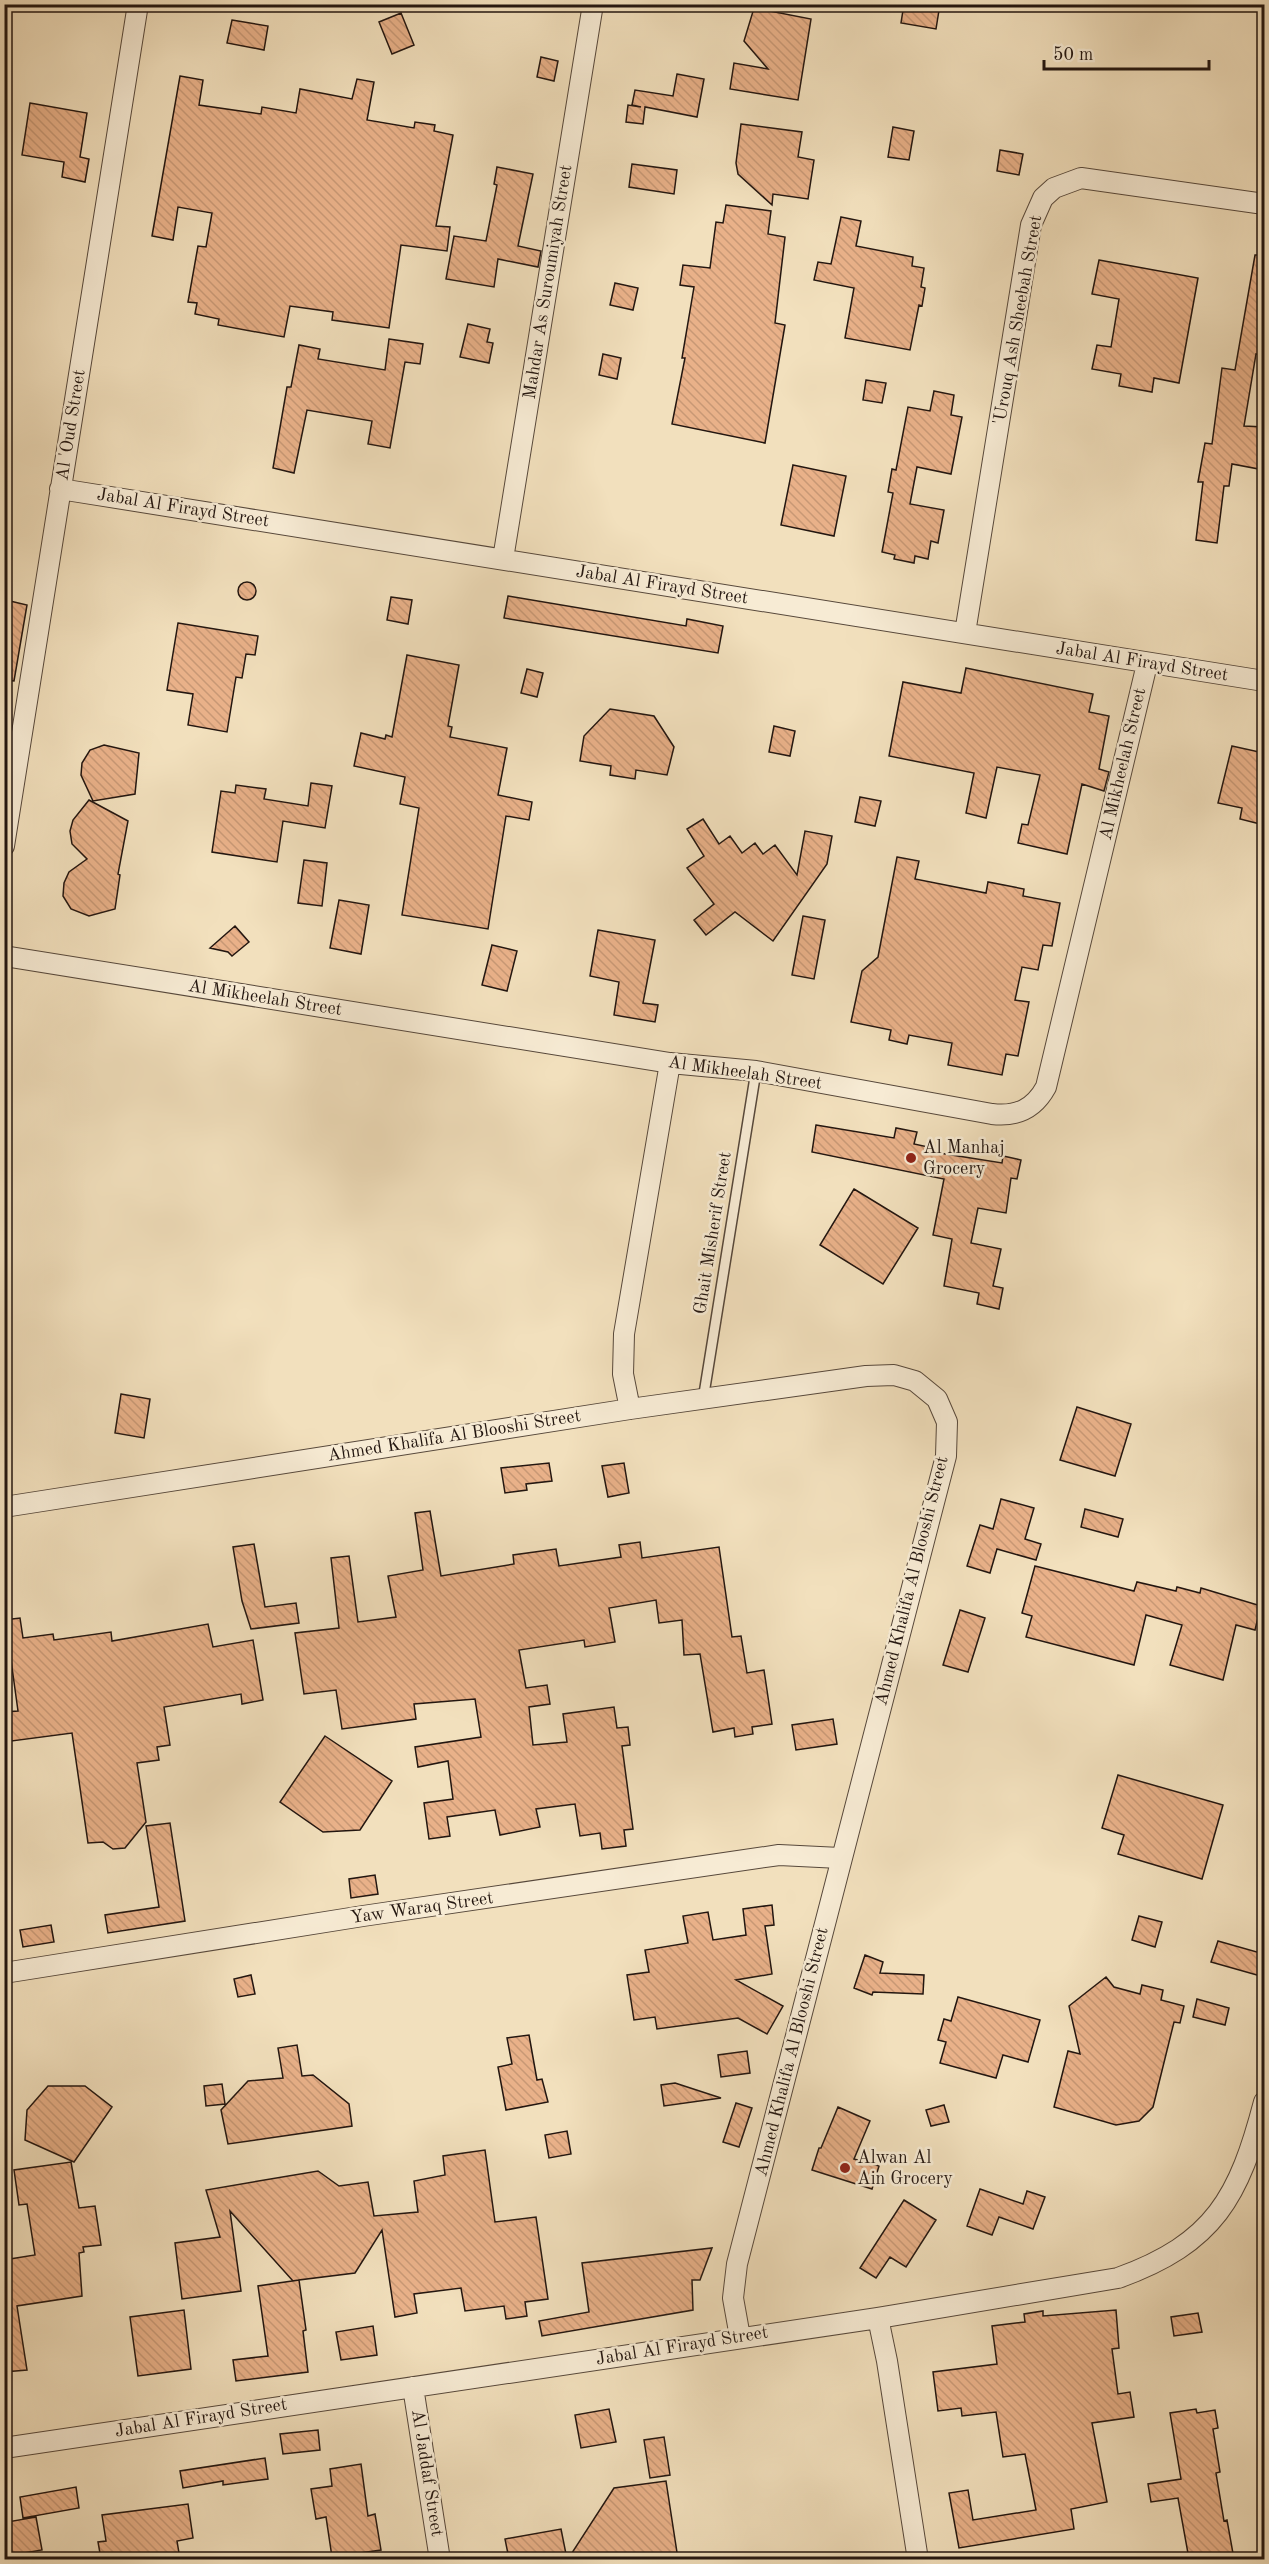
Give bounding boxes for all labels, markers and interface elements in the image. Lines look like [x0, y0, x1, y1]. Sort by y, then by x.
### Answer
scale bar [1044, 33, 1209, 71]
text: 50 m [1053, 46, 1093, 64]
street label: Mahdar As Suroumiyah Street [521, 163, 575, 401]
street label: 'Urouq Ash Sheebah Street [991, 214, 1045, 426]
street label: Al 'Oud Street [53, 368, 89, 482]
street label: Jabal Al Firayd Street [96, 485, 270, 531]
street label: Jabal Al Firayd Street [575, 562, 749, 608]
street label: Jabal Al Firayd Street [1055, 639, 1229, 685]
street label: Al Mikheelah Street [1097, 686, 1149, 842]
street label: Al Mikheelah Street [187, 977, 343, 1019]
street label: Al Mikheelah Street [667, 1053, 823, 1093]
place label: Al Manhaj Grocery [923, 1139, 1005, 1178]
street label: Ghait Misherif Street [691, 1150, 735, 1316]
marker: Al Manhaj Grocery [904, 1151, 918, 1165]
street label: Ahmed Khalifa Al Blooshi Street [326, 1407, 582, 1465]
street label: Ahmed Khalifa Al Blooshi Street [872, 1454, 952, 1708]
street label: Yaw Waraq Street [349, 1889, 495, 1927]
street label: Ahmed Khalifa Al Blooshi Street [752, 1925, 832, 2179]
place label: Alwan Al Ain Grocery [857, 2149, 953, 2188]
marker: Alwan Al Ain Grocery [838, 2161, 852, 2175]
street label: Jabal Al Firayd Street [595, 2323, 769, 2369]
street label: Jabal Al Firayd Street [114, 2395, 288, 2441]
street label: Al Jaddaf Street [408, 2408, 446, 2538]

